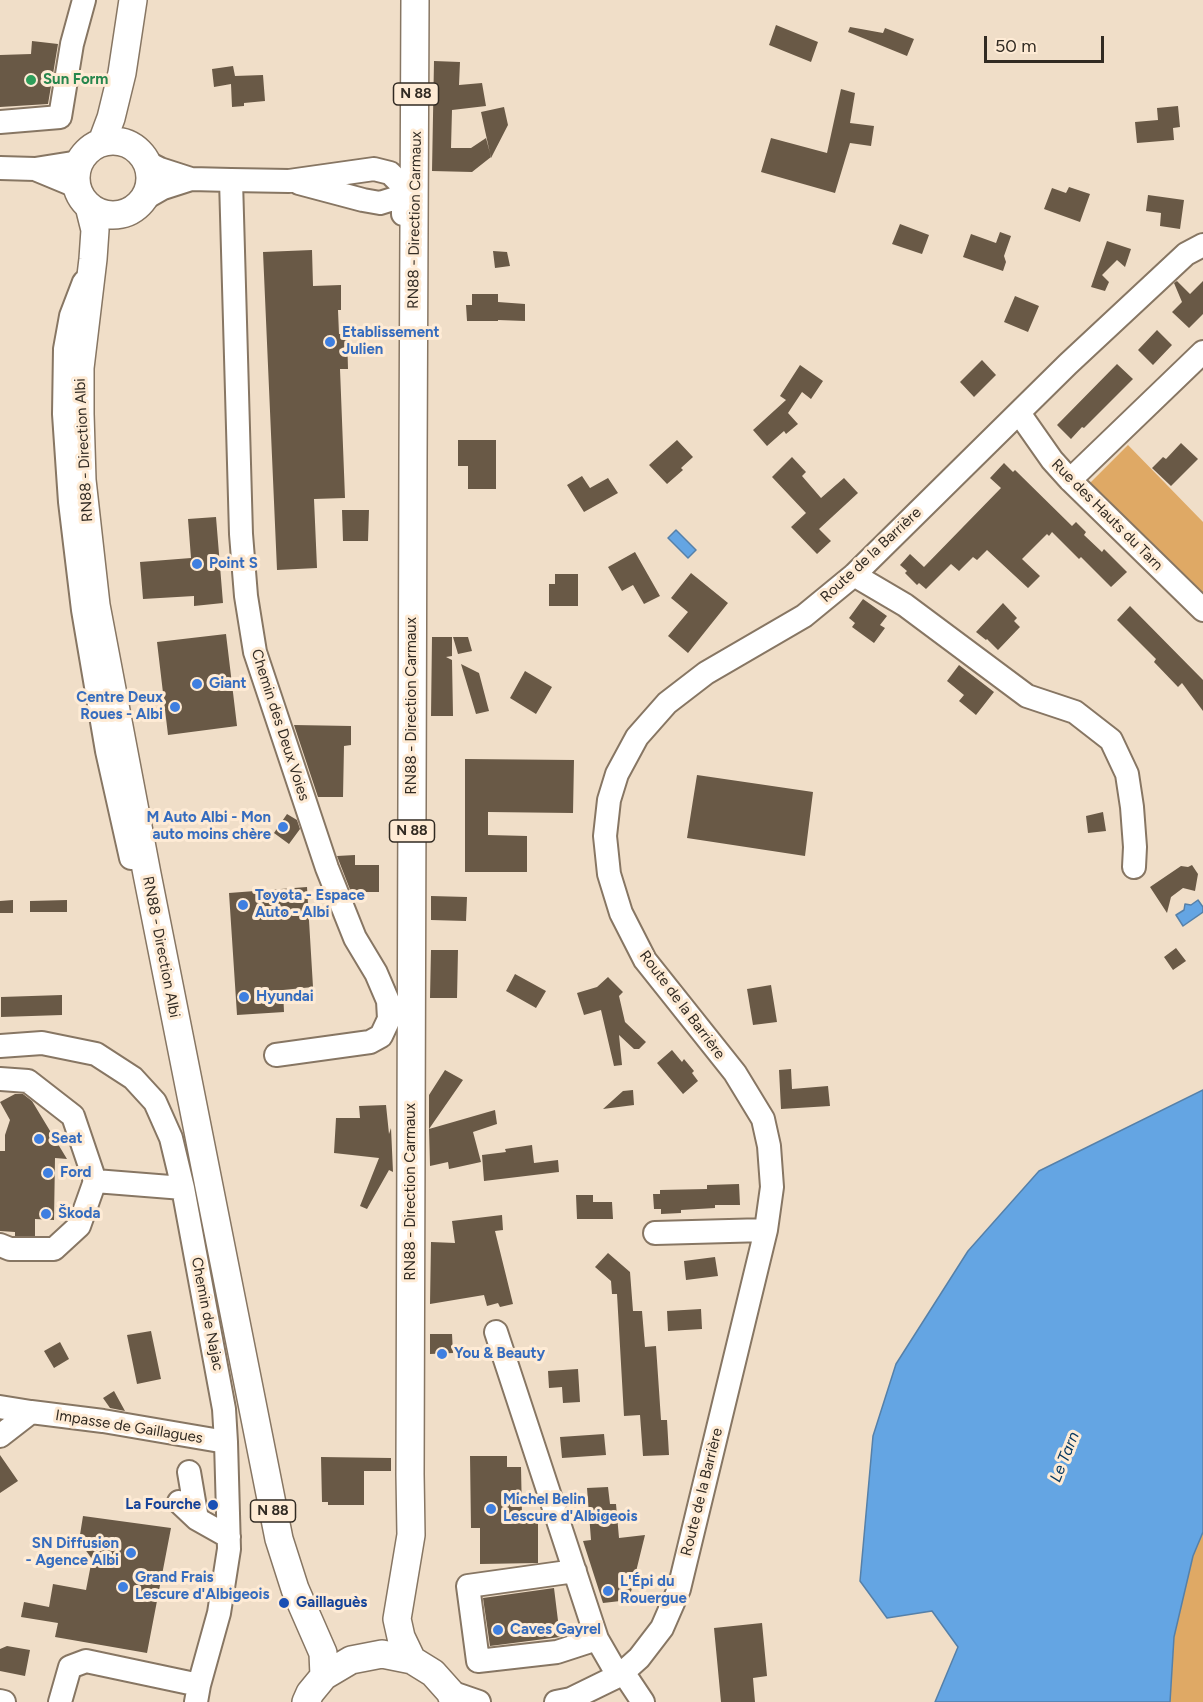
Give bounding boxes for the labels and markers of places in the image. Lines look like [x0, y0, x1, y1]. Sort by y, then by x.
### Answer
place label: Sun Form [43, 71, 108, 89]
marker: Sun Form [24, 73, 38, 87]
place label: Etablissement Julien [342, 324, 439, 359]
marker: Etablissement Julien [323, 335, 337, 349]
place label: Point S [209, 555, 258, 573]
marker: Point S [190, 557, 204, 571]
place label: Giant [209, 675, 247, 693]
marker: Giant [190, 677, 204, 691]
place label: Centre Deux Roues - Albi [76, 689, 163, 724]
marker: Centre Deux Roues - Albi [168, 700, 182, 714]
place label: M Auto Albi - Mon auto moins chère [147, 809, 271, 844]
marker: M Auto Albi - Mon auto moins chère [276, 820, 290, 834]
place label: Toyota - Espace Auto - Albi [255, 887, 365, 922]
marker: Toyota - Espace Auto - Albi [236, 898, 250, 912]
place label: Hyundai [256, 988, 314, 1006]
marker: Hyundai [237, 990, 251, 1004]
place label: Seat [51, 1130, 82, 1148]
marker: Seat [32, 1132, 46, 1146]
place label: Ford [60, 1164, 92, 1182]
marker: Ford [41, 1166, 55, 1180]
place label: Škoda [58, 1205, 100, 1223]
marker: Škoda [39, 1207, 53, 1221]
place label: You & Beauty [454, 1345, 545, 1363]
marker: You & Beauty [435, 1347, 449, 1361]
place label: Michel Belin Lescure d'Albigeois [503, 1491, 637, 1526]
place label: La Fourche [125, 1496, 201, 1514]
marker: La Fourche [206, 1498, 220, 1512]
marker: Michel Belin Lescure d'Albigeois [484, 1502, 498, 1516]
place label: SN Diffusion - Agence Albi [26, 1535, 119, 1570]
marker: SN Diffusion - Agence Albi [124, 1546, 138, 1560]
place label: Grand Frais Lescure d'Albigeois [135, 1569, 269, 1604]
place label: L'Épi du Rouergue [620, 1573, 687, 1608]
marker: Grand Frais Lescure d'Albigeois [116, 1580, 130, 1594]
marker: L'Épi du Rouergue [601, 1584, 615, 1598]
place label: Gaillaguès [296, 1594, 367, 1612]
marker: Gaillaguès [277, 1596, 291, 1610]
place label: Caves Gayrel [510, 1621, 601, 1639]
marker: Caves Gayrel [491, 1623, 505, 1637]

